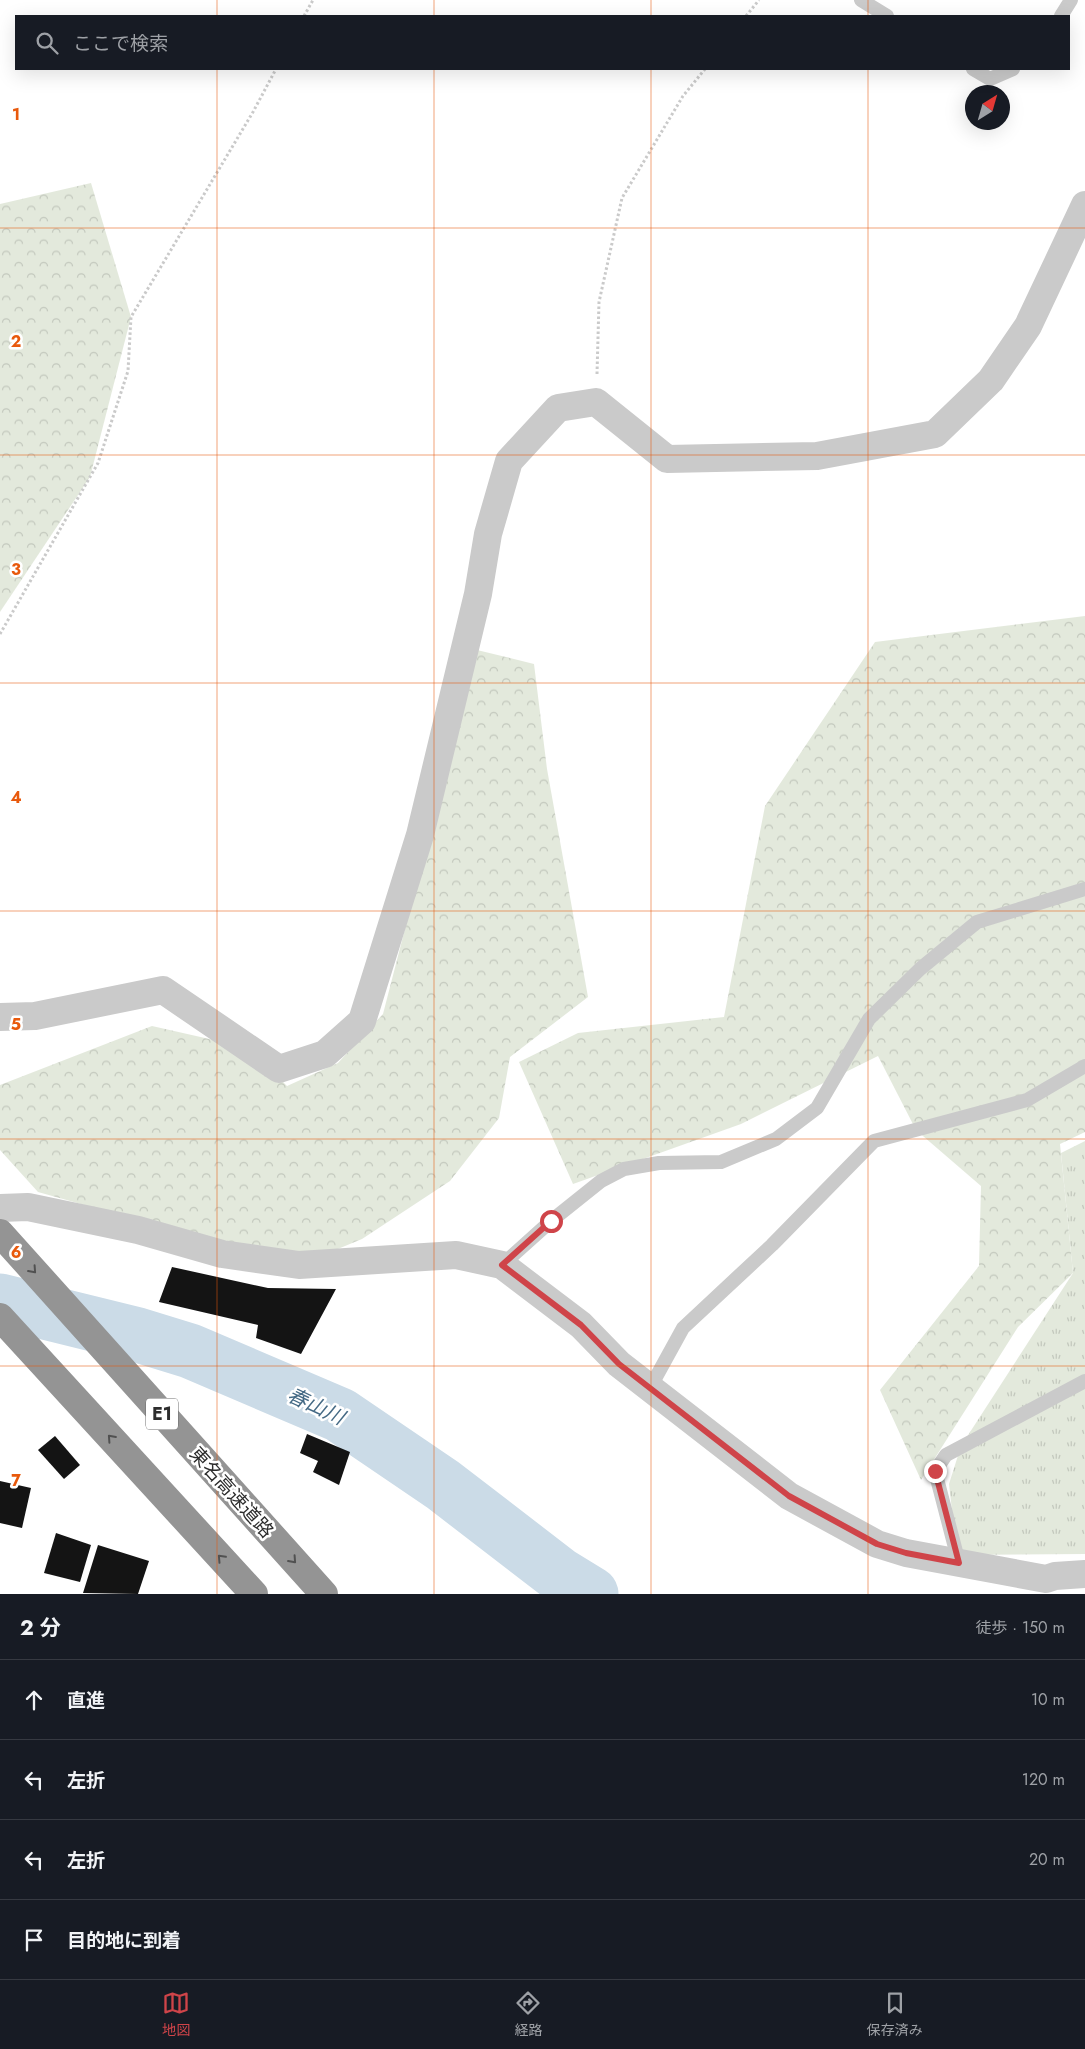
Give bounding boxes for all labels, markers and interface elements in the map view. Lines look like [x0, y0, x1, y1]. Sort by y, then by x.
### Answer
search box [15, 15, 1070, 70]
icon: search [33, 29, 61, 57]
text: ここで検索 [73, 30, 168, 57]
north arrow [965, 85, 1010, 130]
text: 1 [12, 103, 20, 126]
text: 2 [11, 330, 21, 353]
text: 3 [11, 558, 21, 581]
text: 4 [10, 786, 22, 809]
text: 5 [11, 1013, 21, 1036]
route start [540, 1210, 563, 1233]
text: 6 [11, 1241, 21, 1264]
one-way arrow [27, 1264, 36, 1273]
water label: 春山川 [282, 1381, 351, 1433]
road number: E1 [146, 1398, 178, 1430]
one-way arrow [108, 1435, 117, 1444]
street label: 東名高速道路 [183, 1441, 280, 1544]
route end [924, 1460, 947, 1483]
text: 7 [11, 1469, 21, 1492]
one-way arrow [287, 1554, 296, 1563]
one-way arrow [218, 1555, 227, 1564]
text: 2 分 [20, 1613, 61, 1643]
text: 徒歩 · 150 m [975, 1616, 1065, 1639]
icon: ahead [20, 1686, 48, 1714]
text: 直進 [67, 1687, 105, 1714]
text: 10 m [1031, 1688, 1065, 1711]
icon: left [20, 1766, 48, 1794]
text: 左折 [67, 1767, 105, 1794]
text: 120 m [1022, 1768, 1065, 1791]
icon: left [20, 1846, 48, 1874]
text: 左折 [67, 1847, 105, 1874]
text: 20 m [1029, 1848, 1065, 1871]
icon: arrive [20, 1926, 48, 1954]
text: 目的地に到着 [67, 1927, 181, 1954]
tab: 地図 [162, 1989, 190, 2040]
tab: 経路 [514, 1989, 542, 2040]
tab: 保存済み [867, 1989, 923, 2040]

